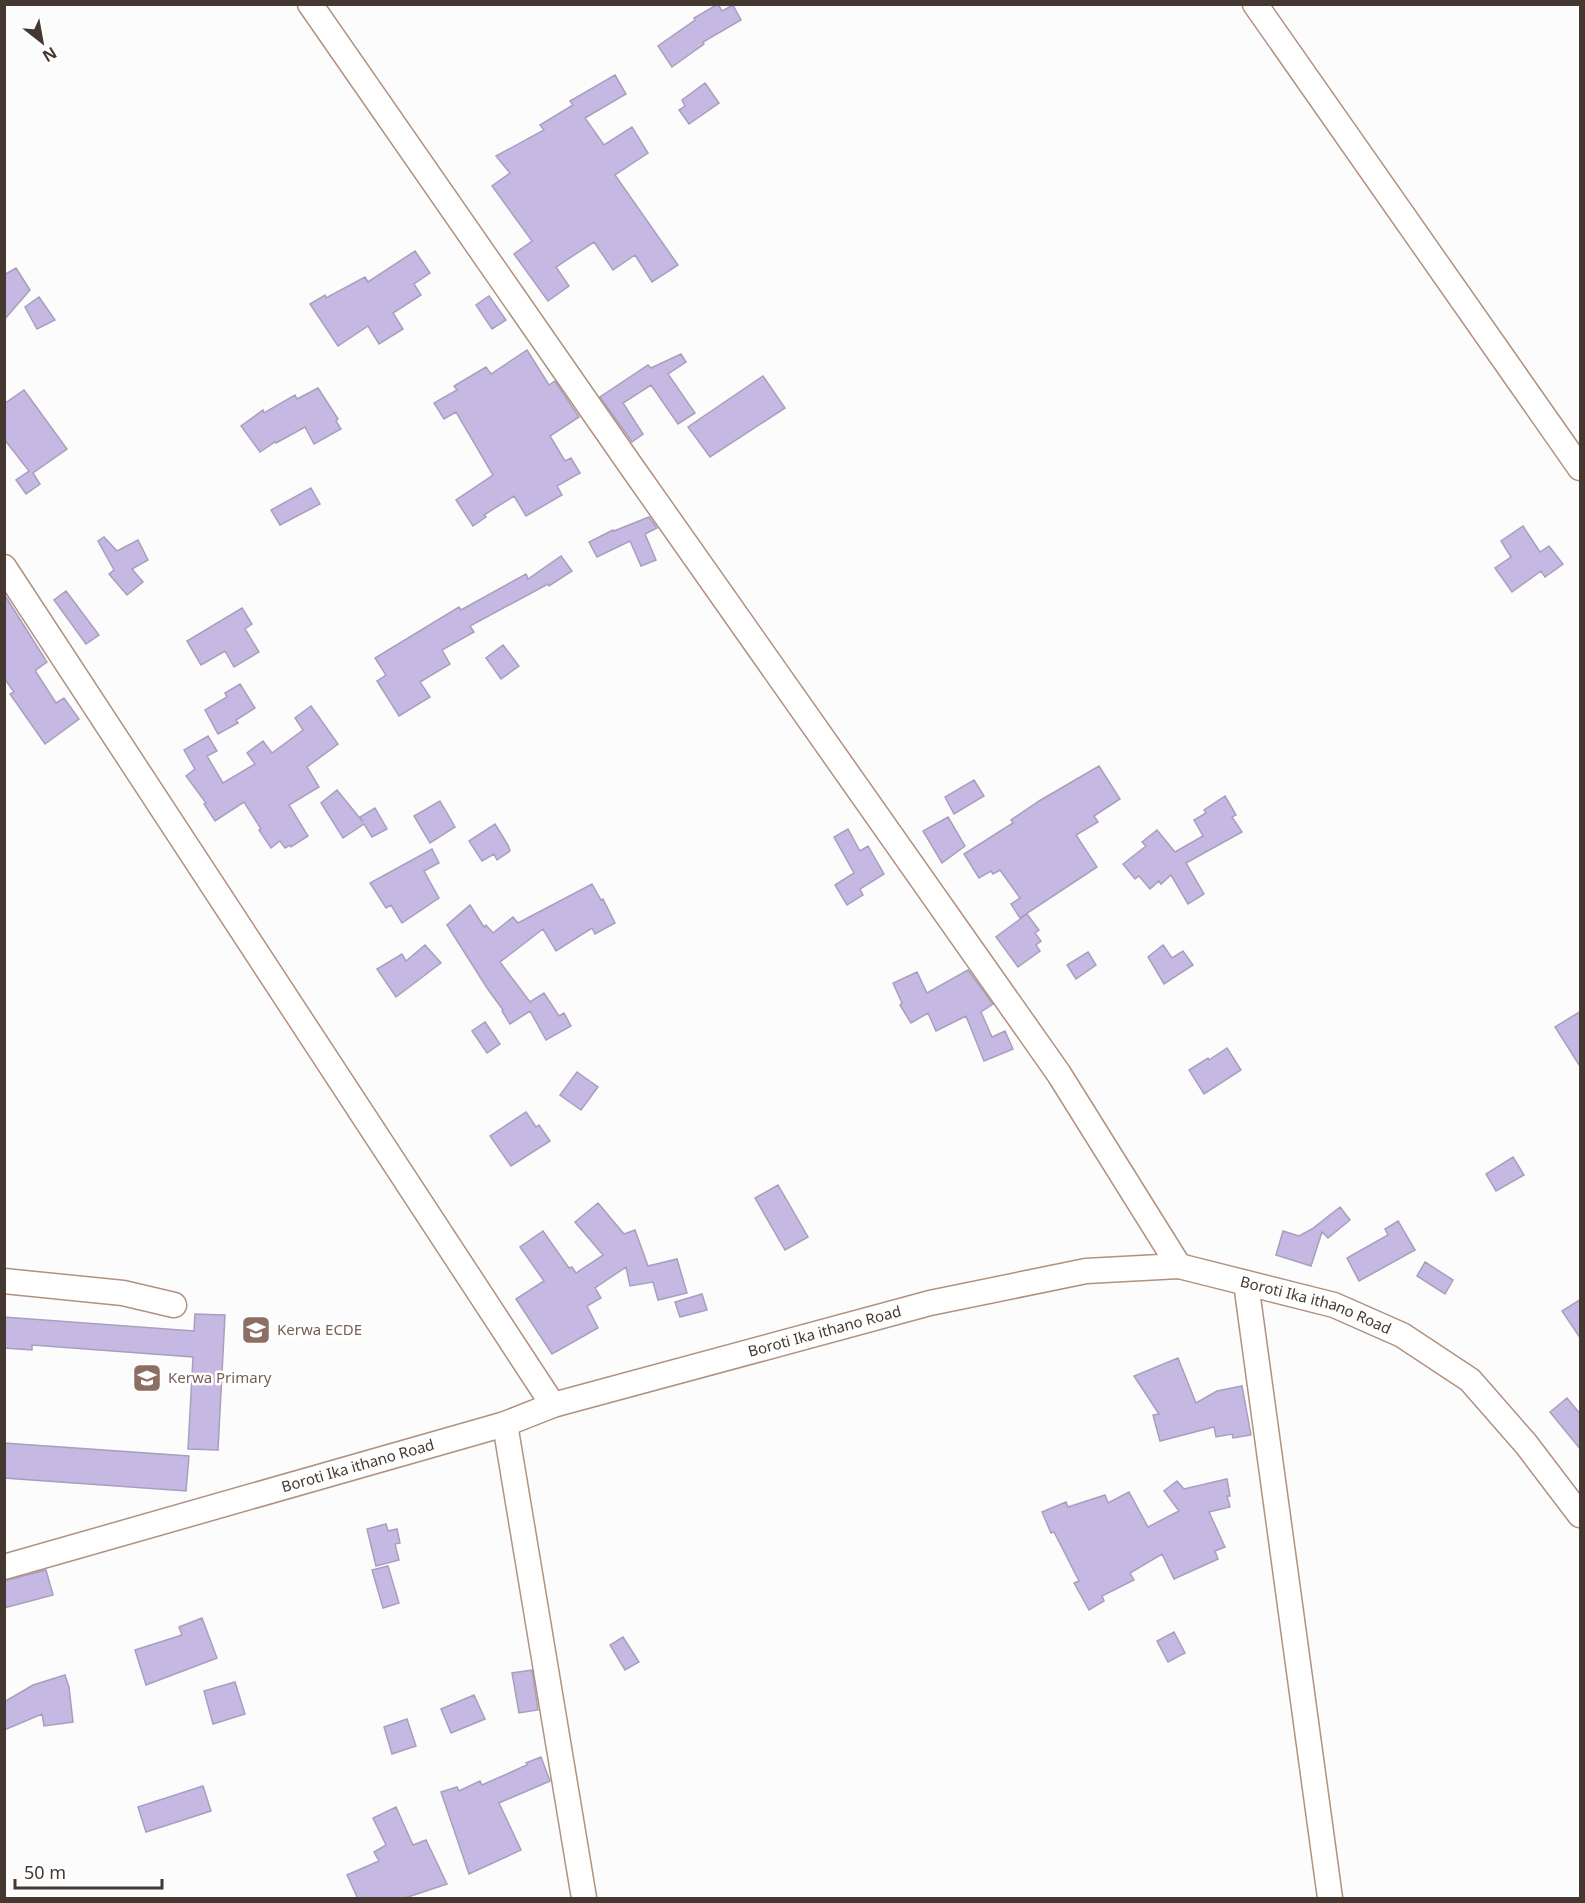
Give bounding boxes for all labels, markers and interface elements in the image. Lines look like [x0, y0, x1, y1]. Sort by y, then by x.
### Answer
north arrow [12, 12, 72, 72]
text: N [38, 42, 61, 68]
street label: Boroti Ika ithano Road [1238, 1271, 1395, 1338]
street label: Boroti Ika ithano Road [746, 1300, 903, 1361]
school or university icon: Kerwa ECDE [240, 1314, 272, 1346]
place label: Kerwa ECDE [277, 1319, 362, 1339]
school or university icon: Kerwa Primary [131, 1362, 163, 1394]
place label: Kerwa Primary [168, 1367, 272, 1387]
street label: Boroti Ika ithano Road [279, 1434, 436, 1496]
scale bar [15, 1852, 162, 1890]
text: 50 m [24, 1860, 66, 1884]

